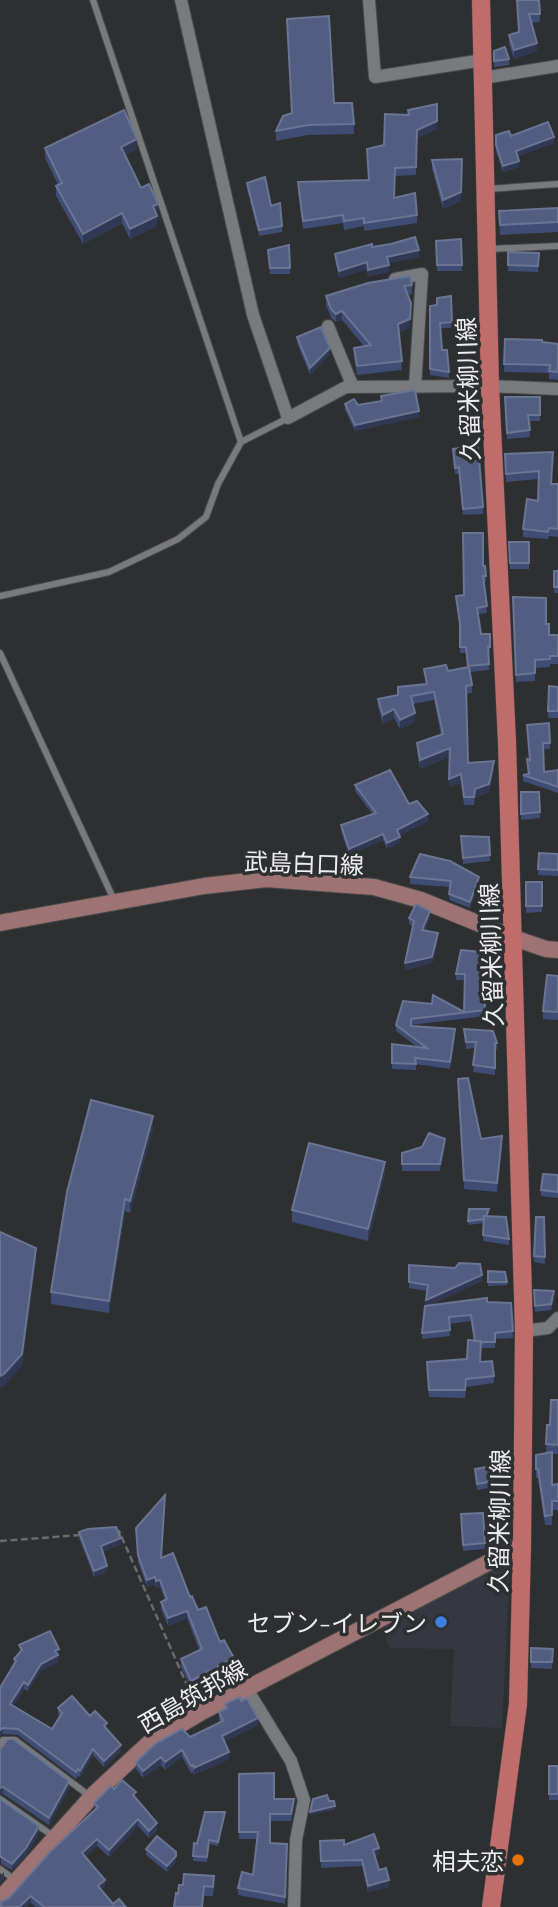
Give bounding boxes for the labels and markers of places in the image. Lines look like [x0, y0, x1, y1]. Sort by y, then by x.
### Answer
place label: セブン-イレブン [247, 1606, 427, 1638]
marker: セブン-イレブン [433, 1614, 449, 1630]
place label: 相夫恋 [432, 1844, 504, 1876]
marker: 相夫恋 [510, 1852, 526, 1868]

